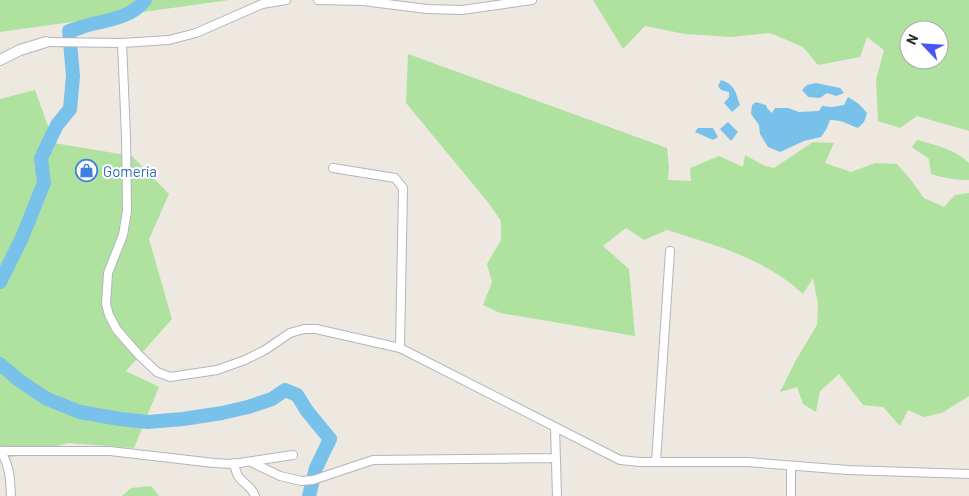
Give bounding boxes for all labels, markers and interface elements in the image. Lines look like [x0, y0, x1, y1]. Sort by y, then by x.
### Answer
north arrow [899, 20, 949, 70]
text: N [902, 31, 921, 47]
shop icon: Gomería [75, 159, 99, 183]
place label: Gomería [103, 162, 157, 180]

